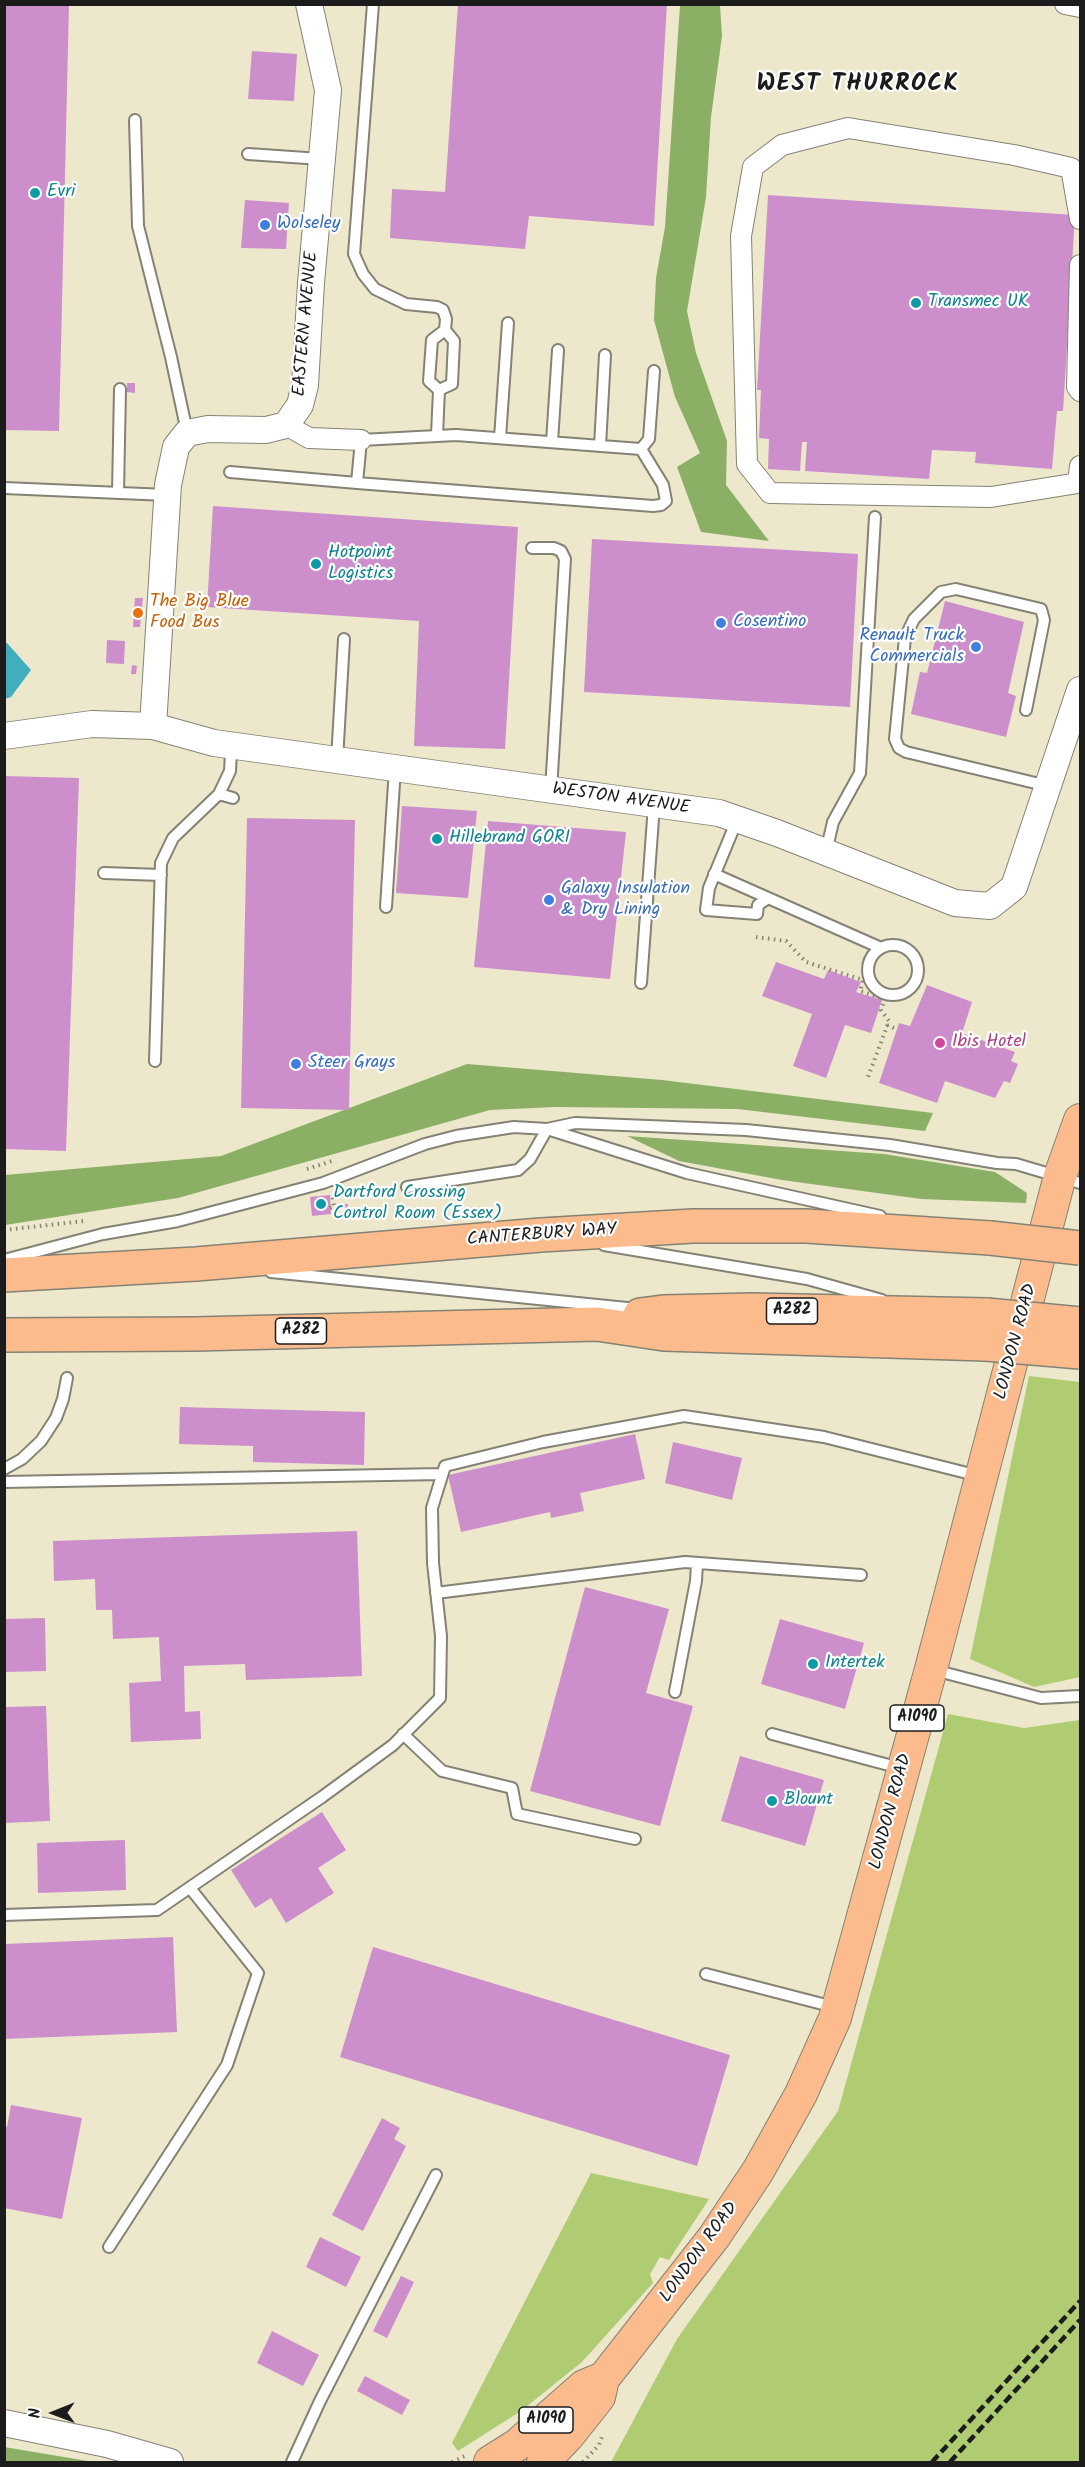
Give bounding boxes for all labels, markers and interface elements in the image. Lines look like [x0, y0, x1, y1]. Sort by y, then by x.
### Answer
district label: WEST THURROCK [756, 72, 960, 100]
place label: Evri [47, 182, 75, 204]
marker: Evri [28, 186, 42, 200]
place label: Wolseley [277, 214, 340, 236]
marker: Wolseley [258, 218, 272, 232]
street label: EASTERN AVENUE [290, 251, 324, 397]
place label: Transmec UK [928, 292, 1028, 314]
marker: Transmec UK [909, 296, 923, 310]
place label: Hotpoint Logistics [328, 543, 393, 586]
marker: Hotpoint Logistics [309, 557, 323, 571]
place label: The Big Blue Food Bus [150, 592, 249, 634]
marker: The Big Blue Food Bus [131, 606, 145, 620]
place label: Cosentino [733, 612, 806, 634]
marker: Cosentino [714, 616, 728, 630]
place label: Renault Truck Commercials [859, 626, 964, 668]
marker: Renault Truck Commercials [969, 640, 983, 654]
street label: WESTON AVENUE [551, 780, 691, 820]
place label: Hillebrand GORI [449, 828, 570, 850]
marker: Hillebrand GORI [430, 832, 444, 846]
place label: Galaxy Insulation & Dry Lining [561, 879, 690, 922]
marker: Galaxy Insulation & Dry Lining [542, 893, 556, 907]
place label: Ibis Hotel [952, 1032, 1026, 1054]
marker: Ibis Hotel [933, 1036, 947, 1050]
place label: Steer Grays [308, 1053, 395, 1075]
marker: Steer Grays [289, 1057, 303, 1071]
place label: Dartford Crossing Control Room (Essex) [333, 1183, 502, 1226]
marker: Dartford Crossing Control Room (Essex) [314, 1197, 328, 1211]
street label: CANTERBURY WAY [466, 1220, 618, 1252]
street label: LONDON ROAD [991, 1282, 1043, 1402]
road number: A282 [766, 1298, 818, 1324]
road number: A282 [276, 1318, 326, 1344]
place label: Intertek [825, 1653, 885, 1675]
marker: Intertek [806, 1657, 820, 1671]
road number: A1090 [890, 1705, 944, 1731]
street label: LONDON ROAD [866, 1752, 918, 1872]
place label: Blount [784, 1790, 833, 1812]
marker: Blount [765, 1794, 779, 1808]
street label: LONDON ROAD [656, 2198, 744, 2308]
north arrow [24, 2383, 84, 2443]
road number: A1090 [519, 2407, 573, 2433]
text: N [23, 2408, 48, 2419]

